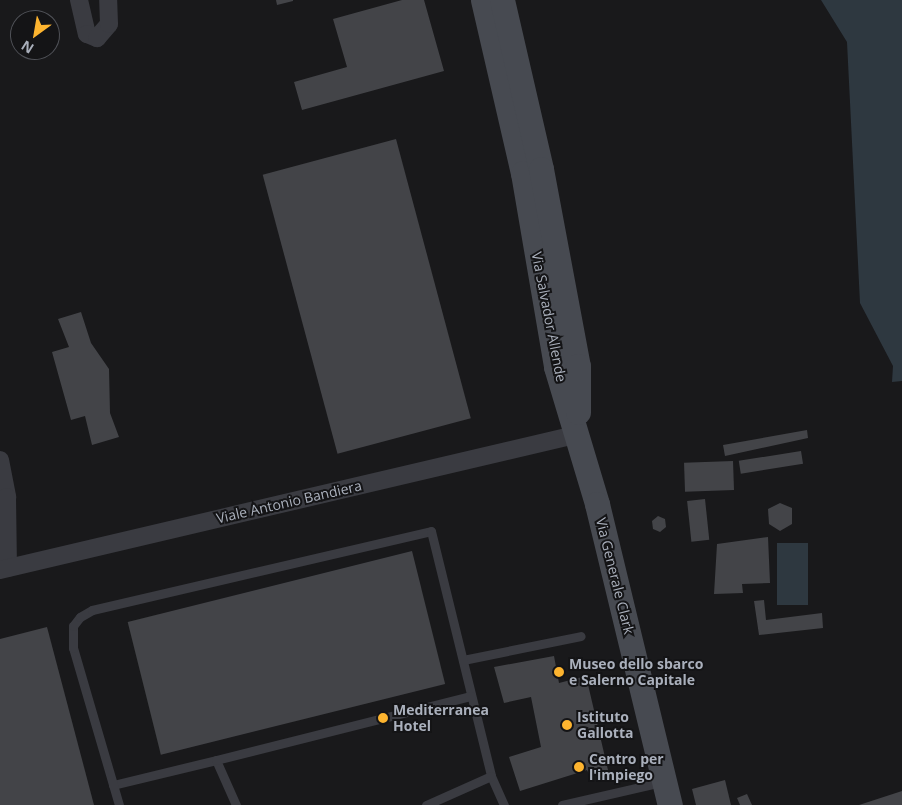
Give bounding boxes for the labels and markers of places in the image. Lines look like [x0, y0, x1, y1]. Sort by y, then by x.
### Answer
place label: Museo dello sbarco e Salerno Capitale [569, 656, 703, 689]
marker: Museo dello sbarco e Salerno Capitale [553, 666, 565, 678]
place label: Mediterranea Hotel [393, 702, 489, 734]
place label: Istituto Gallotta [577, 709, 633, 742]
marker: Mediterranea Hotel [377, 712, 389, 724]
marker: Istituto Gallotta [561, 719, 573, 731]
place label: Centro per l'impiego [589, 751, 664, 784]
marker: Centro per l'impiego [573, 761, 585, 773]

